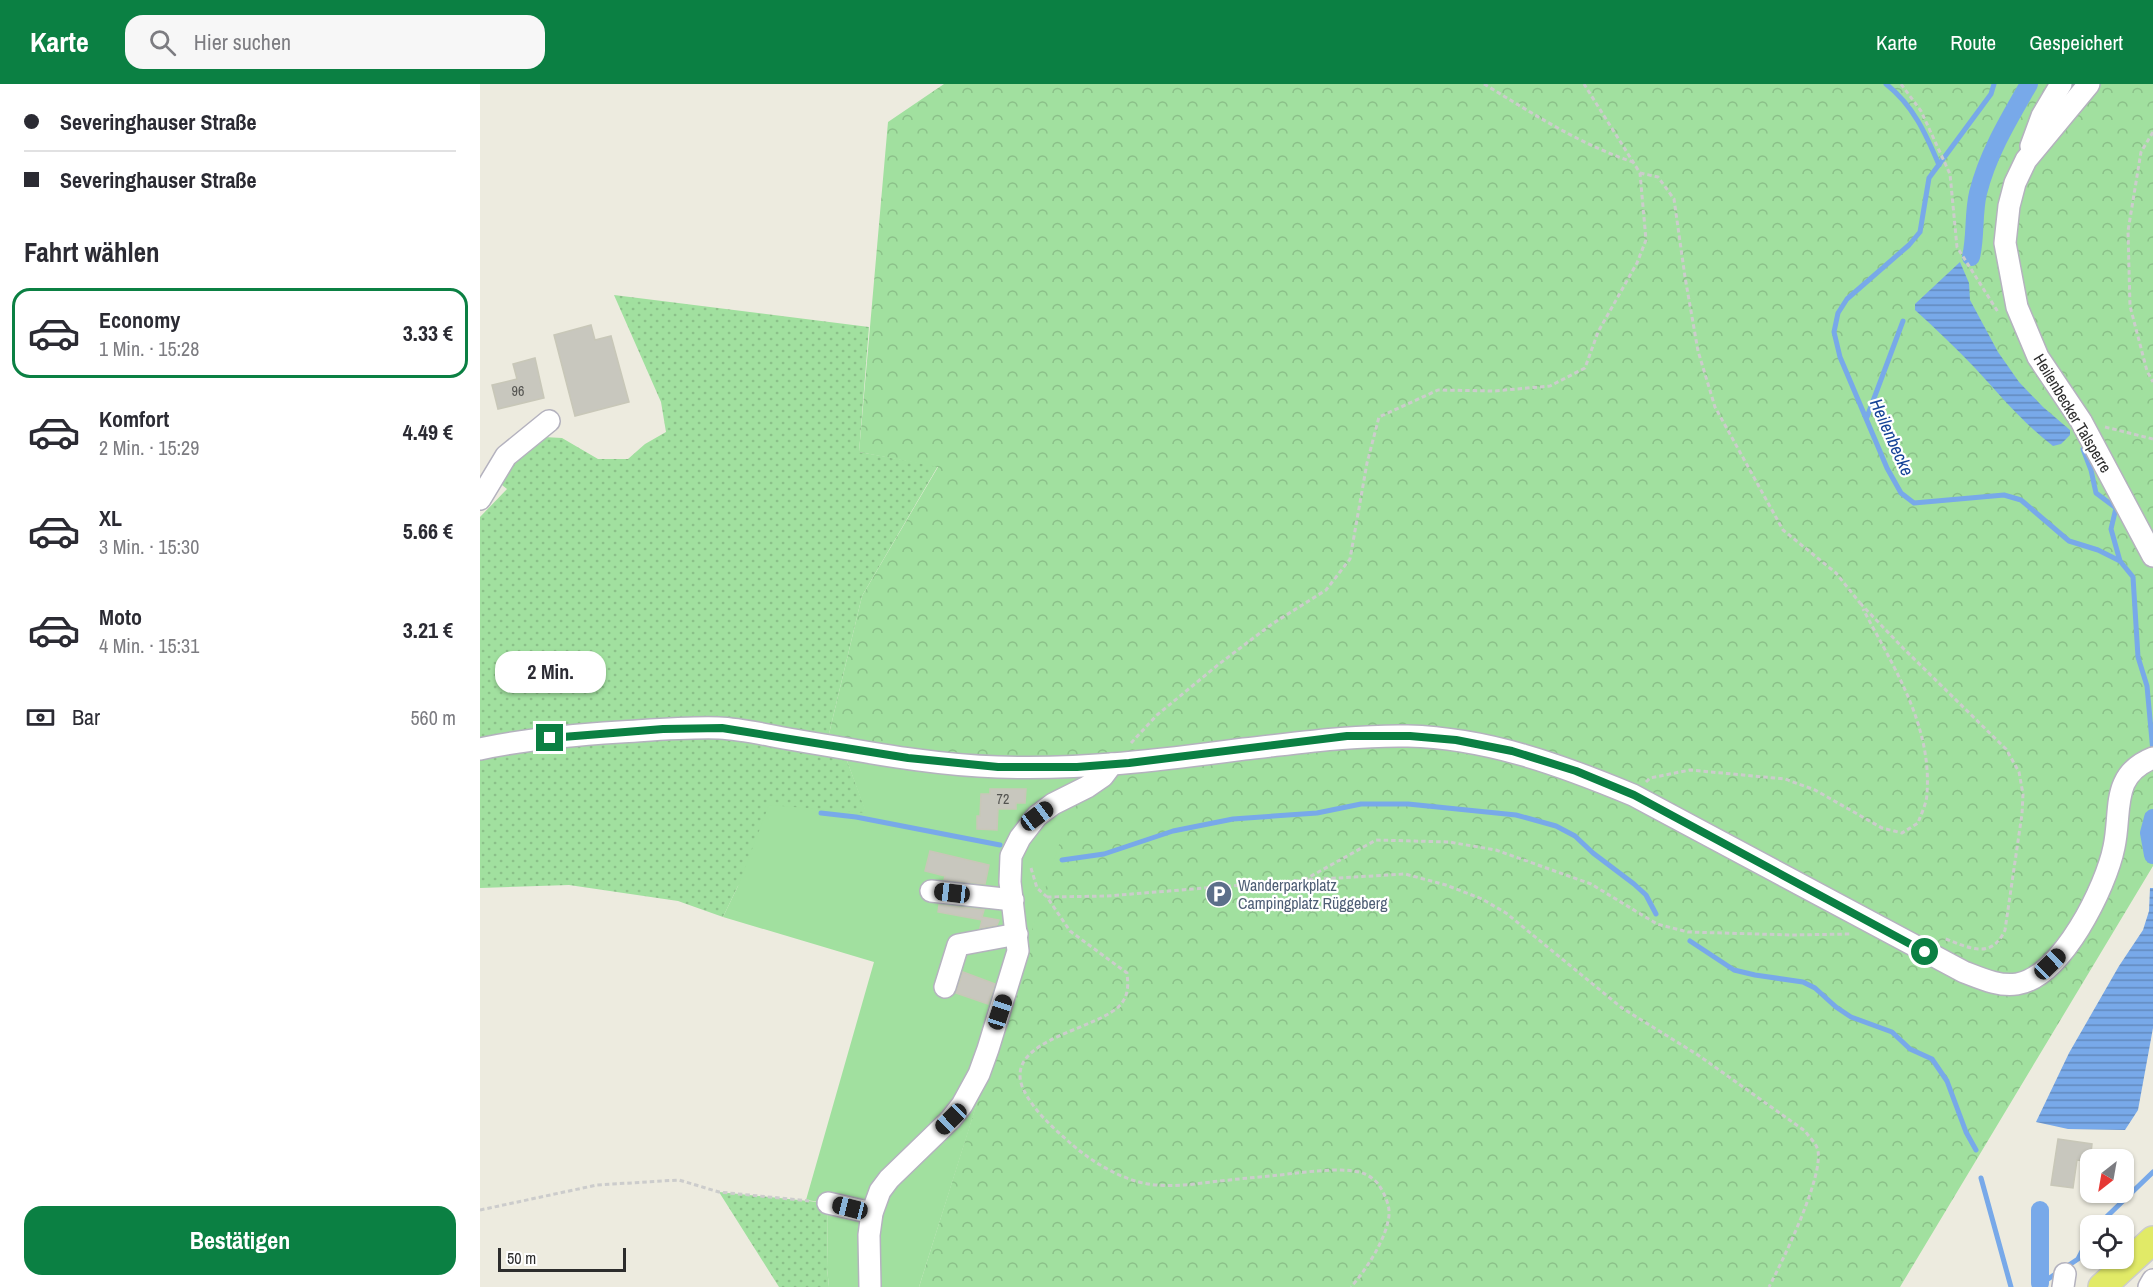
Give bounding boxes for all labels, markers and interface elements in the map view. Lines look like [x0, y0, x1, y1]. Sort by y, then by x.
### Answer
search box [125, 15, 545, 69]
text: Karte [30, 23, 89, 61]
icon: search [146, 26, 179, 59]
text: Hier suchen [194, 27, 291, 57]
text: Karte [1876, 28, 1917, 57]
text: Route [1950, 28, 1996, 57]
text: Gespeichert [2029, 28, 2123, 57]
text: Severinghauser Straße [60, 107, 257, 137]
text: Severinghauser Straße [60, 165, 257, 195]
text: Fahrt wählen [24, 234, 160, 270]
text: Economy [99, 305, 180, 335]
icon: car [27, 306, 81, 360]
text: 3.33 € [403, 318, 453, 348]
text: 1 Min. · 15:28 [99, 335, 199, 362]
street label: Heilenbecker Talsperre [2029, 350, 2117, 476]
house number: 96 [512, 382, 524, 400]
water label: Heilenbecke [1864, 394, 1920, 480]
text: Komfort [99, 404, 169, 434]
icon: car [27, 405, 81, 459]
text: 4.49 € [403, 417, 453, 447]
text: 2 Min. · 15:29 [99, 434, 199, 461]
text: XL [99, 503, 122, 533]
icon: car [27, 504, 81, 558]
text: 5.66 € [403, 516, 453, 546]
text: 3 Min. · 15:30 [99, 533, 199, 560]
text: Moto [99, 602, 142, 632]
icon: car [27, 603, 81, 657]
text: 3.21 € [403, 615, 453, 645]
text: 4 Min. · 15:31 [99, 632, 199, 659]
callout: 2 Min. [494, 651, 605, 693]
text: 2 Min. [527, 658, 574, 685]
icon: cash [24, 701, 57, 734]
text: Bar [72, 702, 100, 732]
text: 560 m [410, 704, 456, 731]
route end [536, 724, 563, 751]
house number: 72 [997, 790, 1009, 808]
car [1017, 798, 1057, 834]
place label: Wanderparkplatz Campingplatz Rüggeberg [1238, 874, 1388, 914]
parking icon: Wanderparkplatz Campingplatz Rüggeberg [1204, 879, 1234, 909]
car [933, 882, 971, 904]
route start [1911, 938, 1938, 965]
car [2031, 945, 2069, 983]
car [986, 992, 1014, 1032]
car [932, 1100, 970, 1138]
north arrow [2080, 1149, 2134, 1203]
map controls [2080, 1149, 2134, 1269]
car [830, 1195, 870, 1221]
button: Bestätigen [24, 1206, 456, 1275]
button: locate [2080, 1215, 2134, 1269]
scale bar [498, 1245, 626, 1272]
text: 50 m [507, 1247, 536, 1269]

